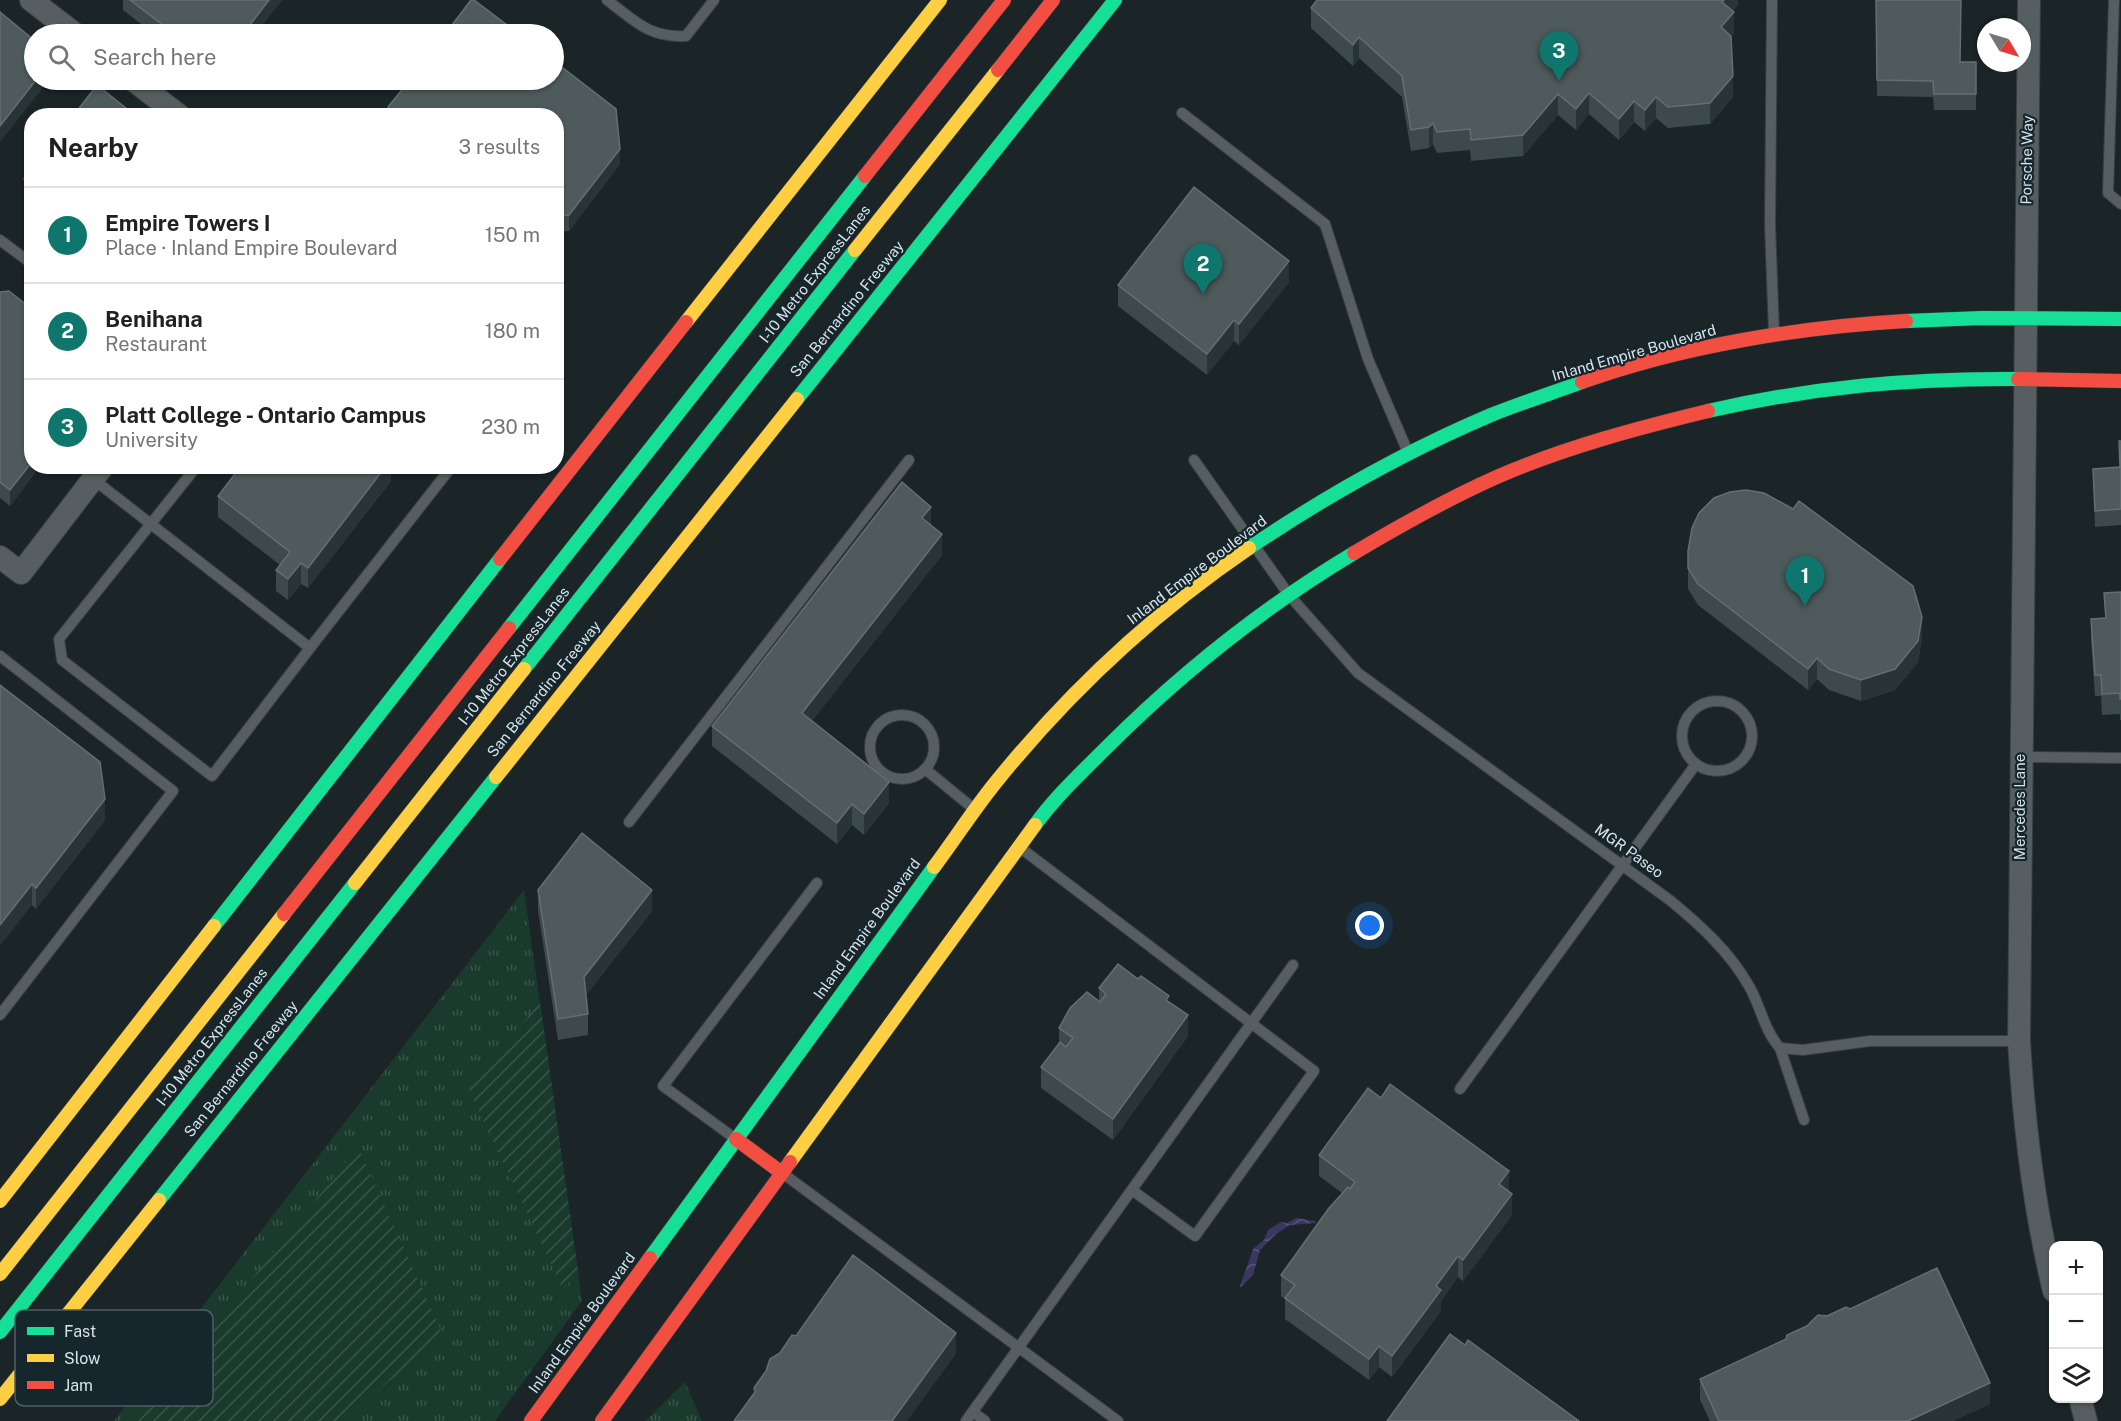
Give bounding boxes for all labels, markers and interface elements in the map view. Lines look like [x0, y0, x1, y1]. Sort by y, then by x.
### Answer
north arrow [1977, 18, 2031, 72]
search box [24, 24, 564, 90]
pin: 3 [1540, 32, 1578, 81]
icon: search [45, 41, 78, 74]
text: Search here [93, 44, 217, 70]
street label: Porsche Way [2017, 115, 2036, 205]
text: Nearby [48, 132, 138, 163]
text: 3 results [459, 135, 540, 159]
street label: I-10 Metro ExpressLanes [756, 201, 874, 346]
text: Empire Towers I [105, 210, 271, 236]
text: 1 [63, 223, 72, 247]
text: 150 m [485, 223, 540, 247]
text: Place · Inland Empire Boulevard [105, 236, 397, 260]
street label: San Bernardino Freeway [786, 237, 907, 380]
pin: 2 [1184, 244, 1222, 294]
text: Benihana [105, 306, 203, 332]
text: 2 [61, 319, 74, 343]
text: 180 m [485, 319, 540, 343]
street label: Inland Empire Boulevard [1550, 321, 1718, 384]
text: Restaurant [105, 332, 207, 356]
text: Platt College - Ontario Campus [105, 402, 426, 428]
text: 3 [61, 415, 74, 439]
text: 230 m [481, 415, 540, 439]
text: University [105, 428, 198, 452]
street label: Inland Empire Boulevard [1124, 512, 1270, 627]
pin: 1 [1786, 556, 1824, 606]
street label: I-10 Metro ExpressLanes [455, 583, 573, 728]
street label: San Bernardino Freeway [483, 617, 604, 760]
street label: Mercedes Lane [2011, 754, 2028, 860]
street label: MGR Paseo [1592, 820, 1667, 881]
street label: Inland Empire Boulevard [810, 855, 923, 1002]
your location [1355, 911, 1384, 940]
street label: I-10 Metro ExpressLanes [153, 964, 271, 1109]
street label: San Bernardino Freeway [180, 997, 301, 1140]
map controls [2049, 1241, 2103, 1403]
button: + [2049, 1241, 2103, 1295]
street label: Inland Empire Boulevard [525, 1249, 638, 1396]
button: − [2049, 1295, 2103, 1349]
legend [15, 1310, 213, 1406]
text: Fast [64, 1322, 96, 1341]
text: Slow [64, 1349, 101, 1368]
button: layers [2049, 1349, 2103, 1403]
text: Jam [64, 1376, 93, 1395]

